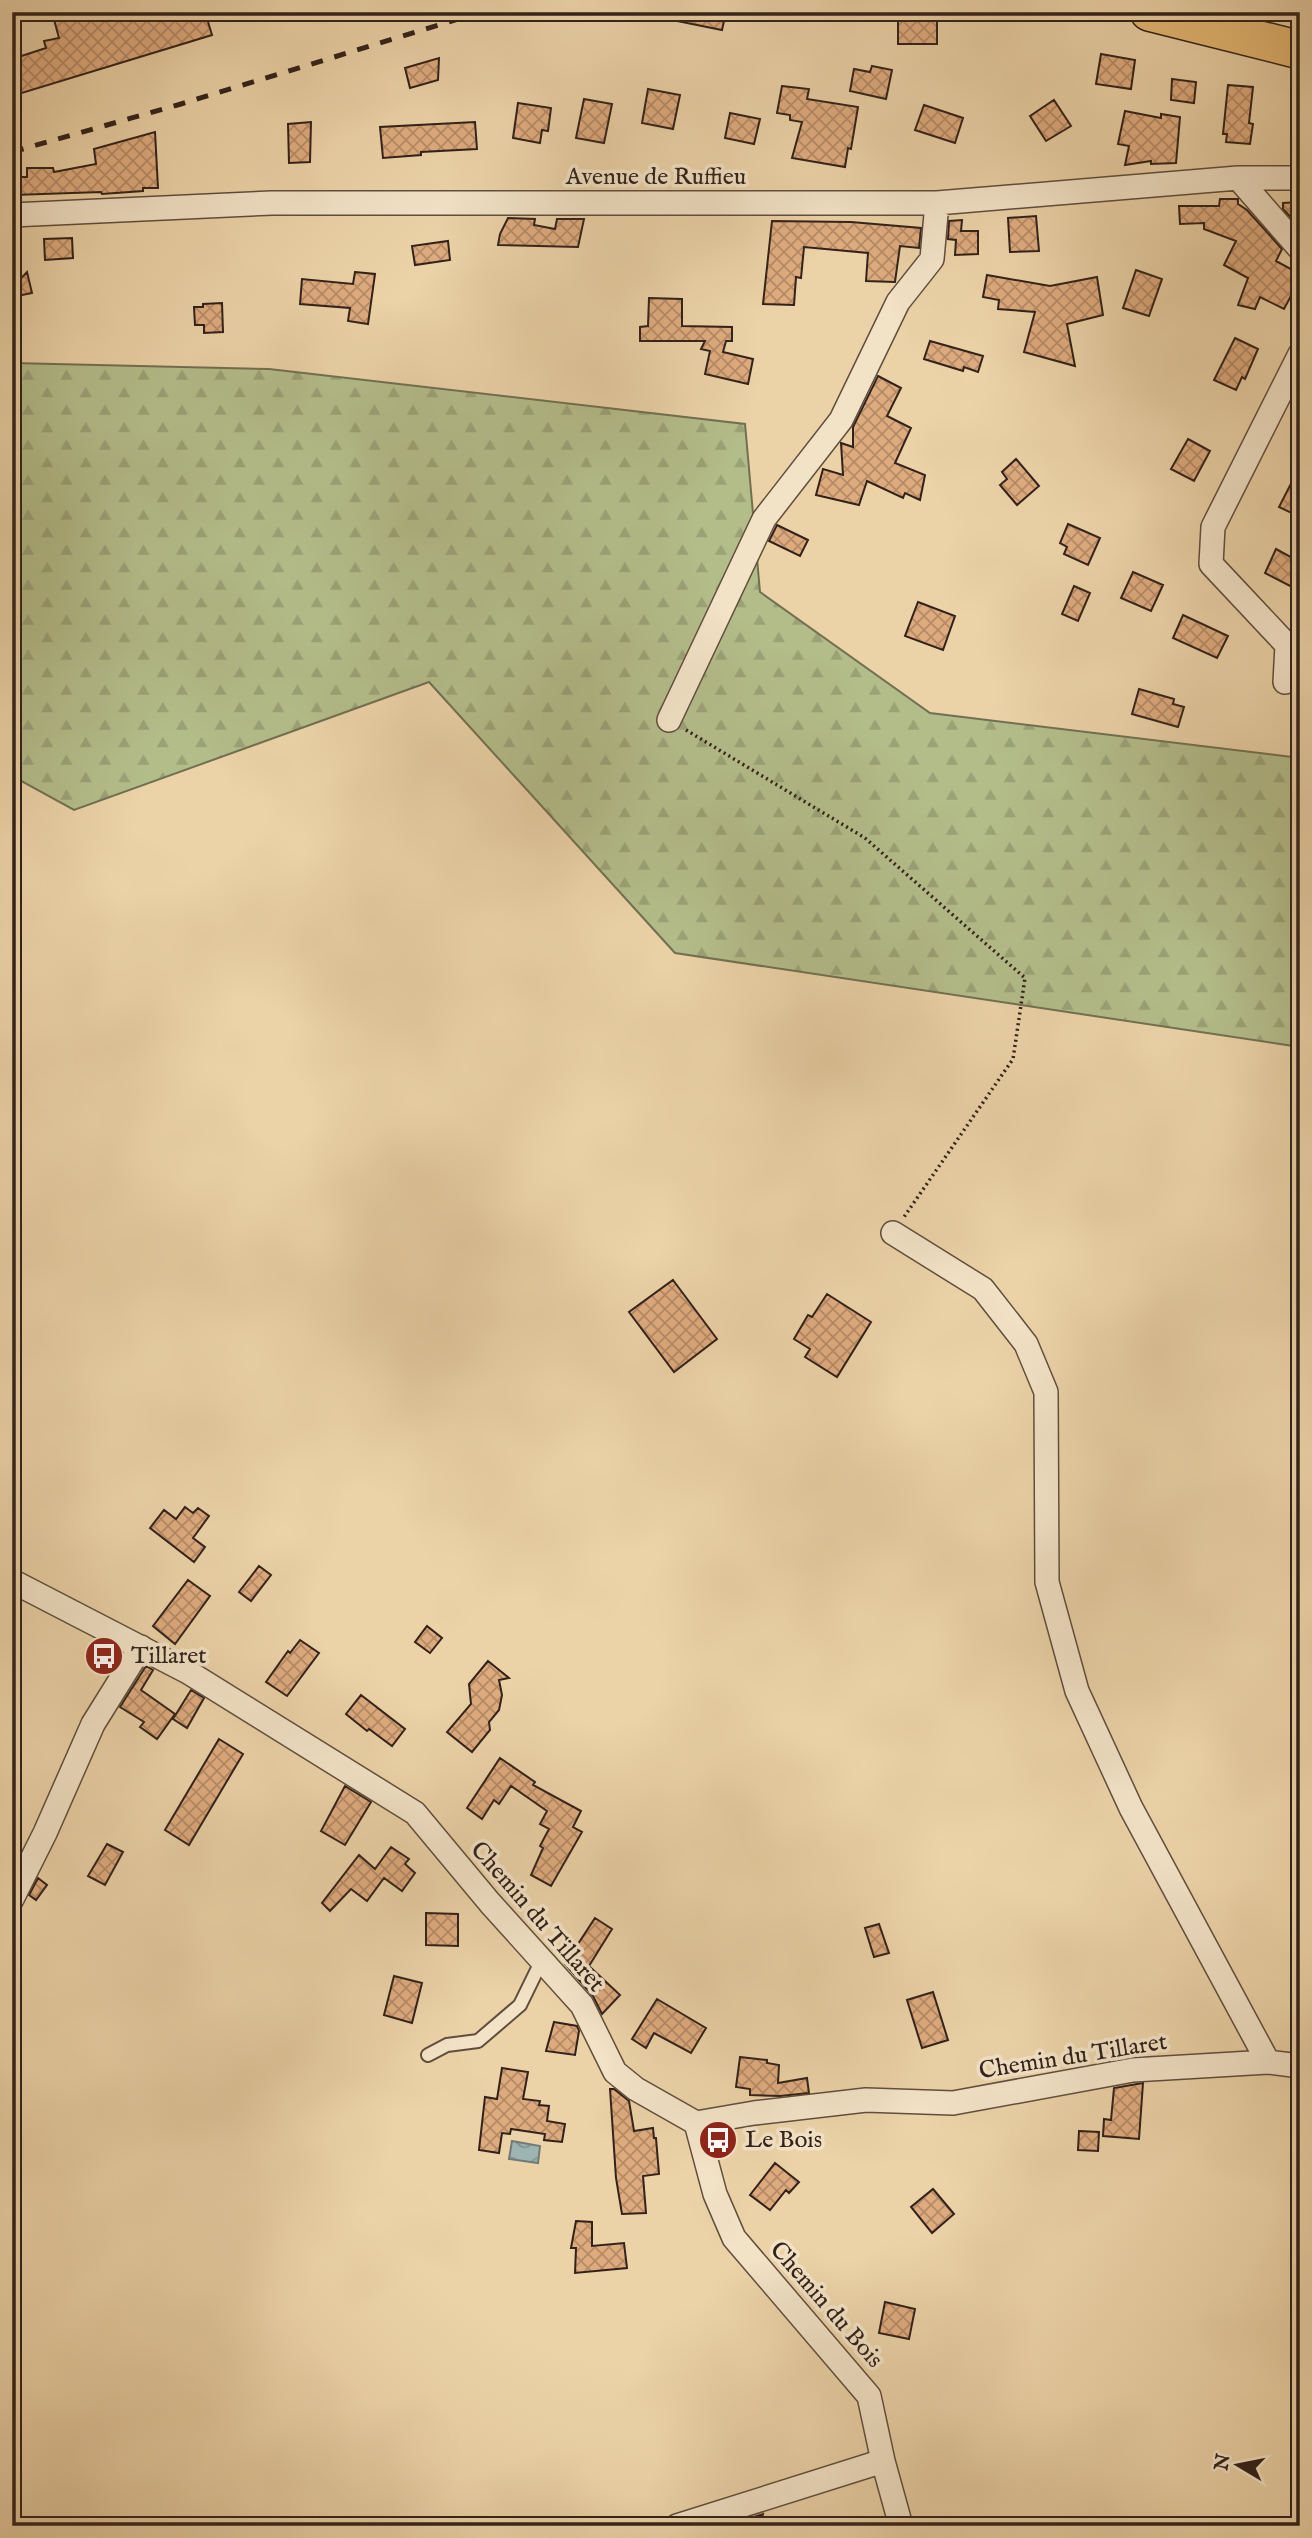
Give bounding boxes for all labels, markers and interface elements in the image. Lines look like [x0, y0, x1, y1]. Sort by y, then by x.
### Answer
street label: Avenue de Ruffieu [565, 162, 746, 193]
bus stop icon: Tillaret [83, 1635, 125, 1677]
place label: Tillaret [131, 1641, 206, 1672]
street label: Chemin du Tillaret [463, 1835, 611, 1999]
street label: Chemin du Tillaret [977, 2027, 1169, 2087]
bus stop icon: Le Bois [697, 2119, 739, 2161]
place label: Le Bois [745, 2125, 822, 2156]
street label: Chemin du Bois [762, 2235, 890, 2375]
north arrow [1204, 2430, 1274, 2500]
text: N [1210, 2452, 1237, 2474]

